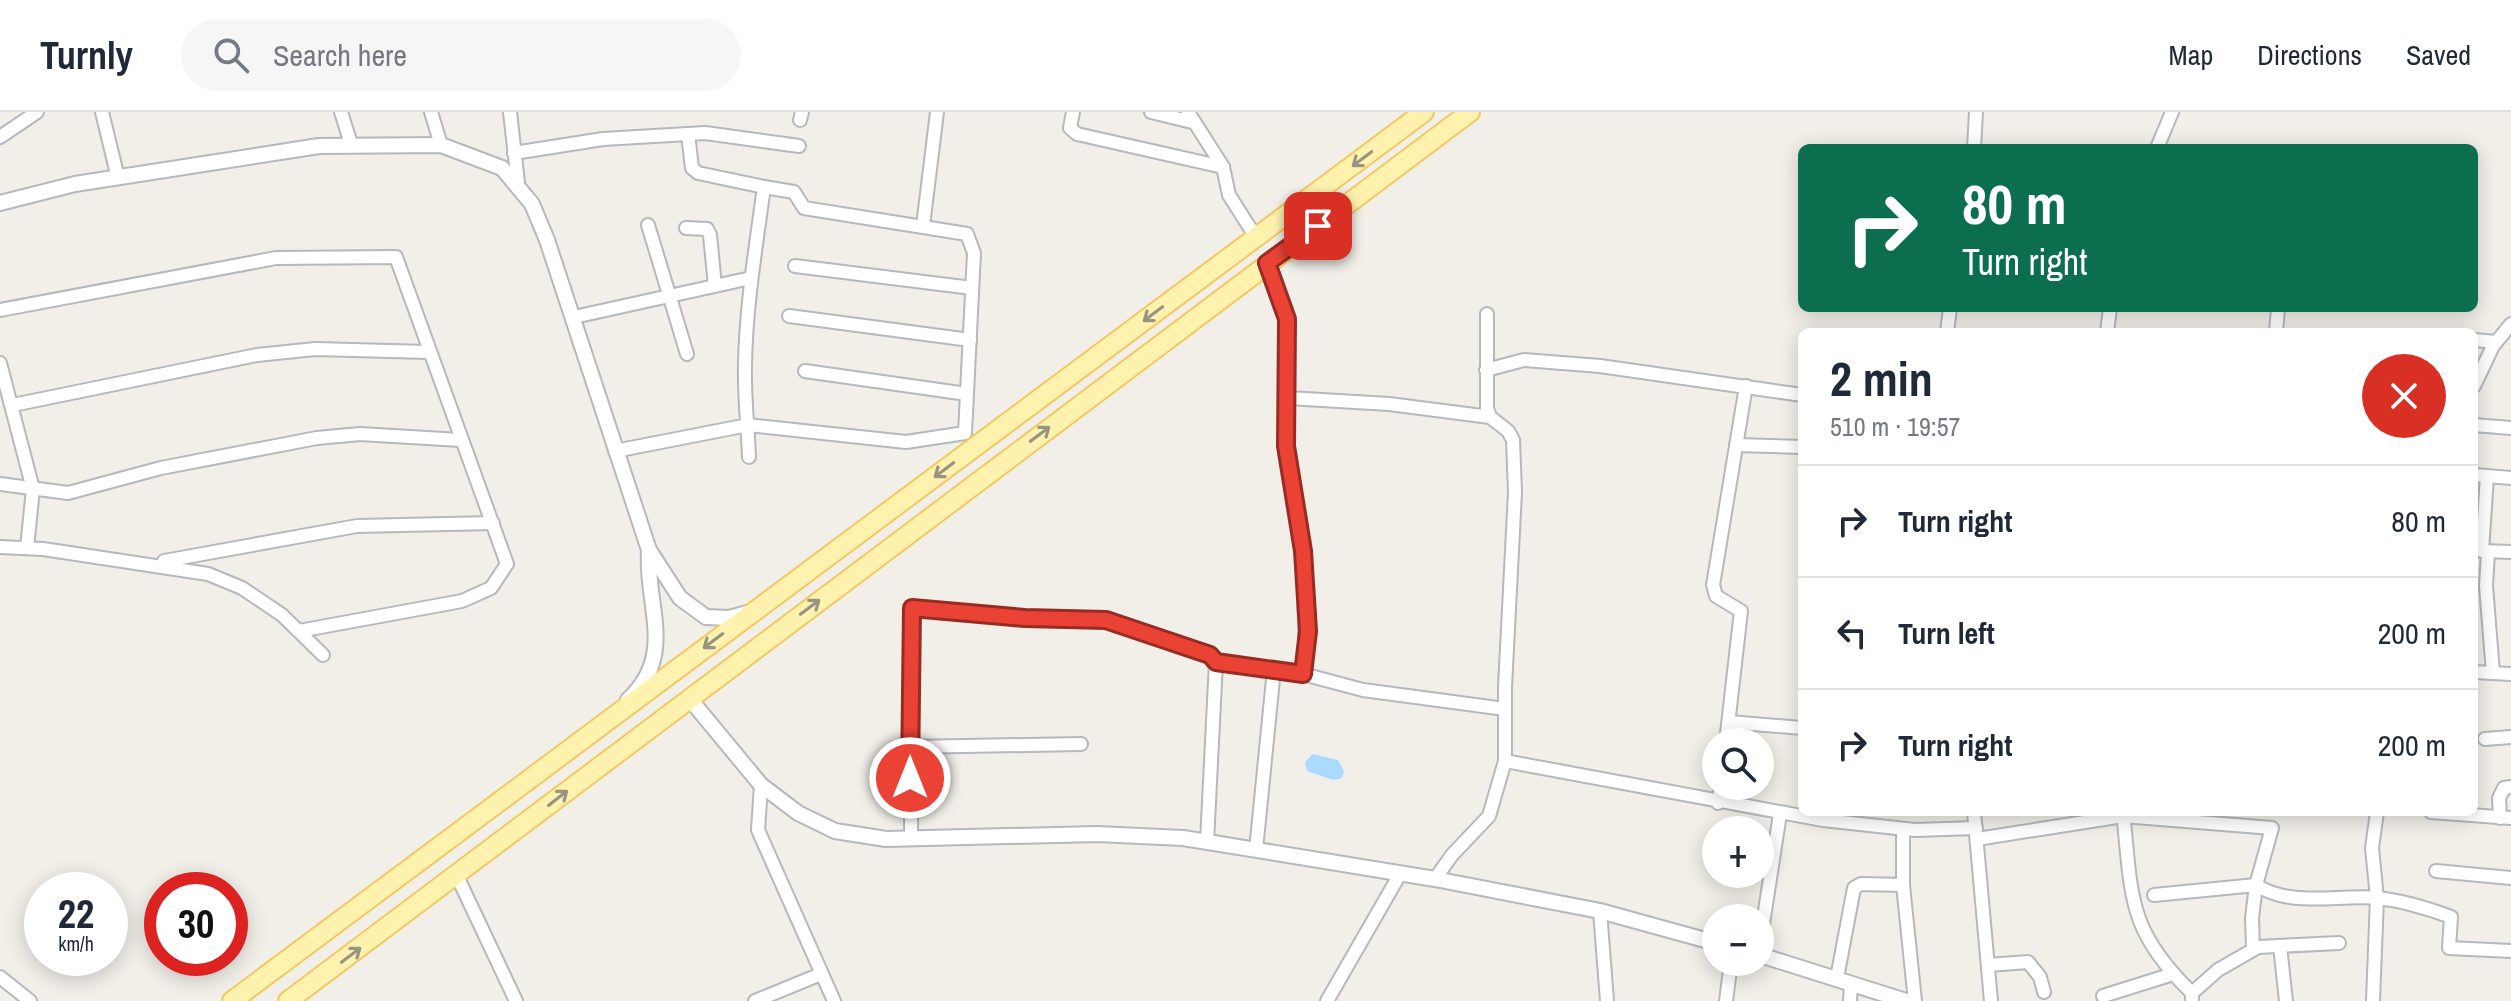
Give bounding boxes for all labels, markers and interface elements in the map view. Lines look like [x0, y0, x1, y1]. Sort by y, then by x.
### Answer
search box [181, 19, 741, 91]
text: Turnly [40, 30, 133, 81]
icon: search [209, 33, 253, 77]
text: Search here [273, 35, 407, 75]
text: Map [2169, 36, 2213, 74]
text: Directions [2257, 36, 2362, 74]
text: Saved [2406, 36, 2471, 74]
one-way arrow [1352, 151, 1373, 168]
text: 80 m [1962, 166, 2067, 241]
icon: right [1830, 176, 1934, 280]
pin [1284, 192, 1352, 260]
icon: arrive [1296, 204, 1340, 248]
text: Turn right [1962, 238, 2087, 286]
one-way arrow [1143, 306, 1164, 323]
text: 2 min [1830, 346, 1933, 411]
button: close [2362, 354, 2446, 438]
text: 510 m · 19:57 [1830, 409, 1960, 444]
one-way arrow [1029, 425, 1050, 442]
one-way arrow [934, 461, 956, 478]
icon: right [1830, 499, 1874, 543]
text: Turn right [1898, 501, 2012, 541]
text: 80 m [2391, 501, 2446, 541]
one-way arrow [799, 598, 820, 615]
icon: left [1830, 611, 1874, 655]
text: Turn left [1898, 613, 1995, 653]
text: 200 m [2378, 613, 2446, 653]
one-way arrow [703, 633, 725, 650]
icon: right [1830, 723, 1874, 767]
text: Turn right [1898, 725, 2012, 765]
text: 200 m [2378, 725, 2446, 765]
map controls [1702, 728, 1774, 976]
button: search [1702, 728, 1774, 800]
position arrow [868, 736, 952, 820]
one-way arrow [547, 789, 569, 806]
button: + [1702, 816, 1774, 888]
speed limit sign: 30 [144, 872, 248, 976]
text: 22 [58, 887, 94, 940]
button: − [1702, 904, 1774, 976]
text: km/h [58, 930, 94, 957]
one-way arrow [340, 946, 361, 963]

